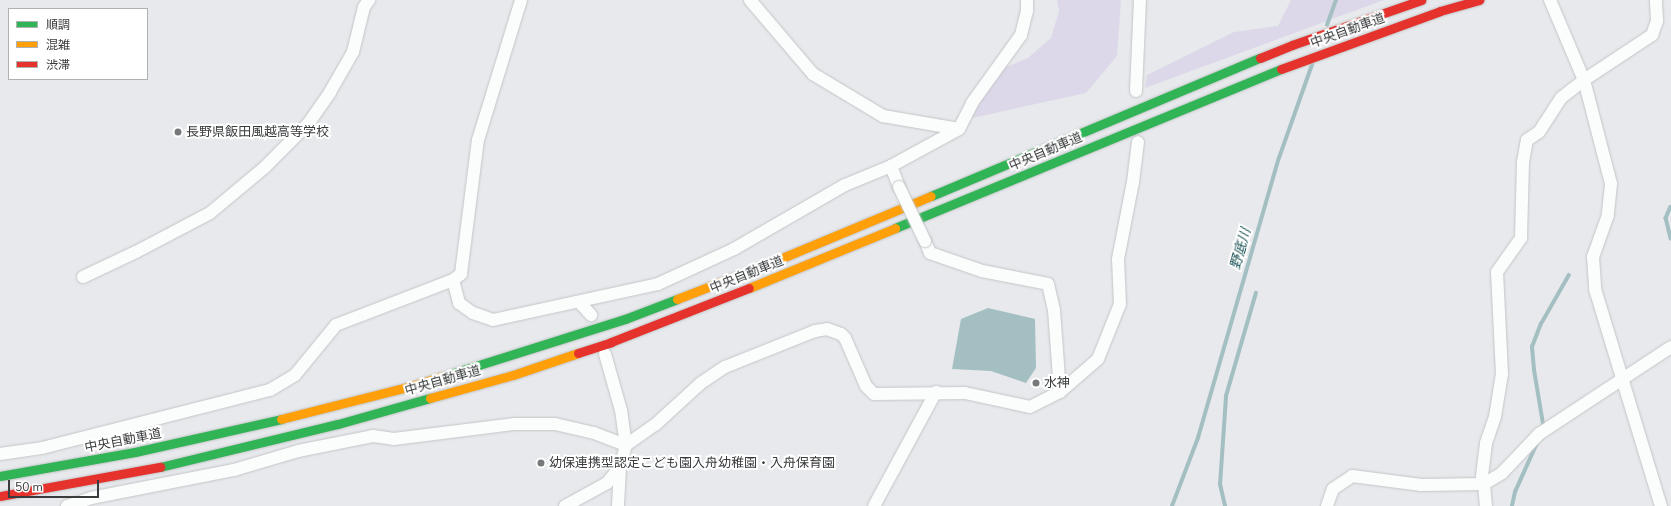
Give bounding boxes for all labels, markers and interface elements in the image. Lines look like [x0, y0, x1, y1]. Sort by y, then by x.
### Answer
legend [8, 8, 148, 80]
street label: 中央自動車道 [1309, 10, 1387, 52]
text: 順調 [46, 17, 70, 33]
text: 混雑 [46, 37, 70, 53]
text: 渋滞 [46, 57, 70, 73]
place label: 長野県飯田風越高等学校 [186, 124, 329, 140]
marker: 長野県飯田風越高等学校 [173, 127, 183, 137]
street label: 中央自動車道 [1007, 130, 1085, 174]
water label: 野底川 [1227, 226, 1255, 272]
street label: 中央自動車道 [708, 253, 786, 297]
street label: 中央自動車道 [403, 363, 483, 399]
place label: 水神 [1044, 375, 1070, 391]
marker: 水神 [1031, 378, 1041, 388]
street label: 中央自動車道 [83, 426, 163, 456]
place label: 幼保連携型認定こども園入舟幼稚園・入舟保育園 [549, 455, 835, 471]
marker: 幼保連携型認定こども園入舟幼稚園・入舟保育園 [536, 458, 546, 468]
scale bar [10, 472, 101, 498]
text: 50 m [15, 479, 43, 495]

